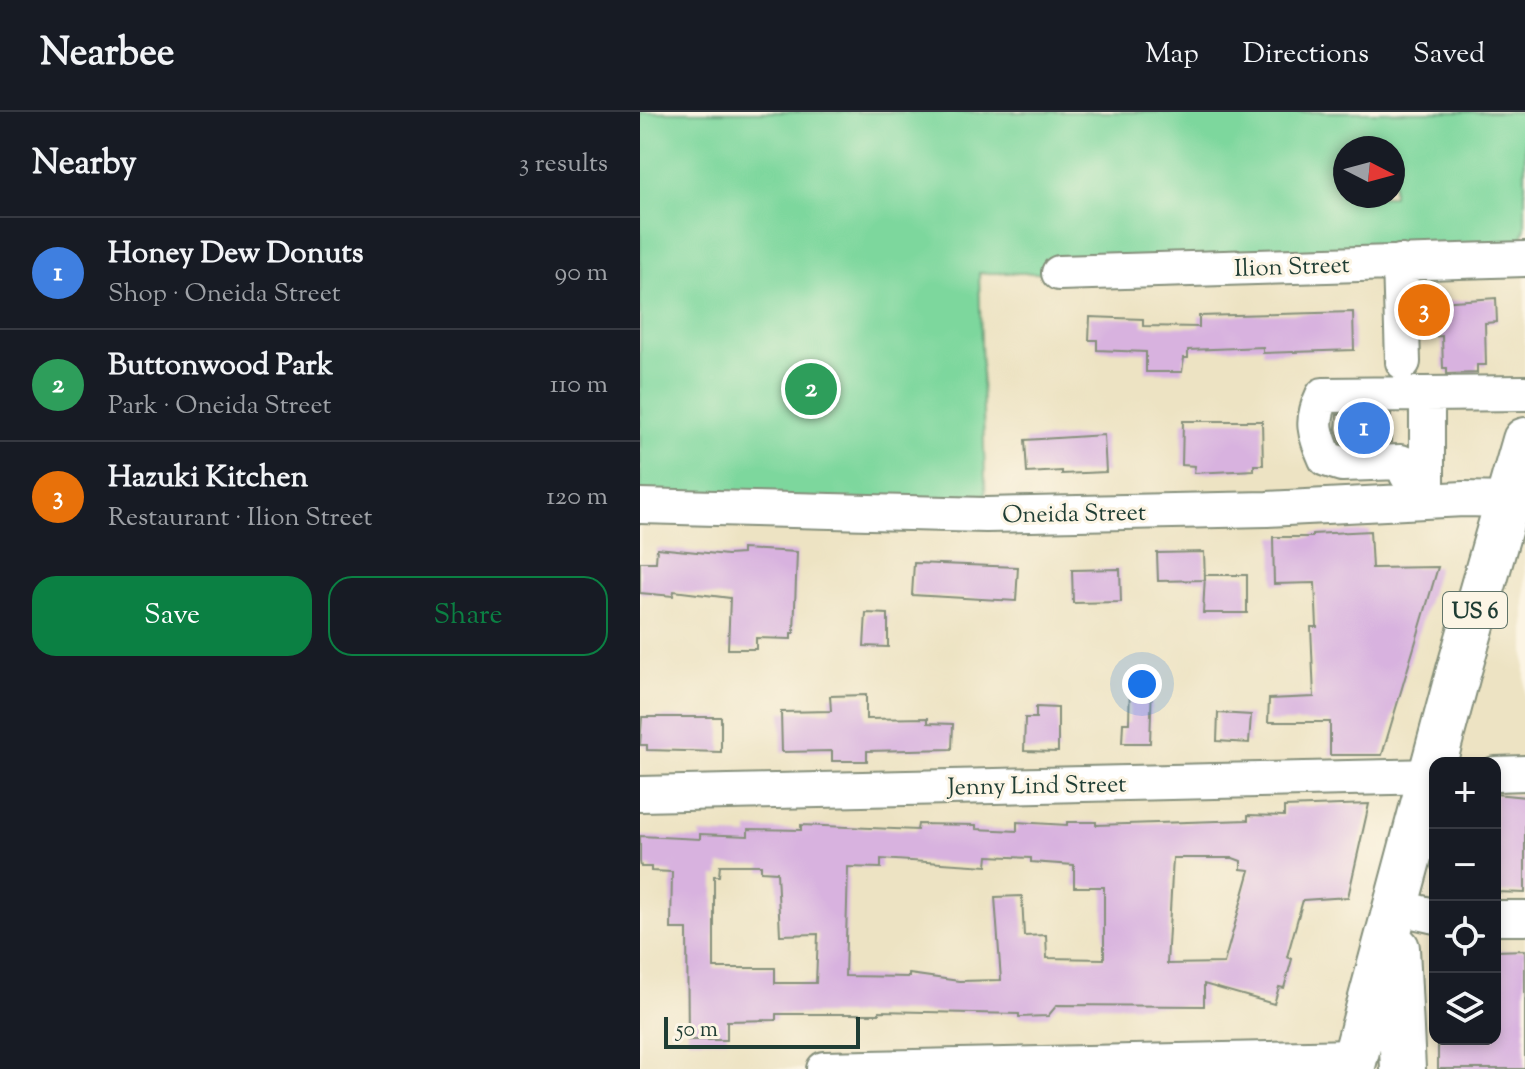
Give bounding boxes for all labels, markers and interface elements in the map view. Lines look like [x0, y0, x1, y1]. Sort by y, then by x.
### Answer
text: Nearbee [40, 28, 175, 82]
text: Map [1145, 35, 1199, 75]
text: Directions [1243, 35, 1369, 75]
text: Saved [1413, 35, 1485, 75]
north arrow [1333, 136, 1405, 208]
text: Nearby [32, 140, 137, 189]
text: 3 results [519, 146, 608, 183]
text: Honey Dew Donuts [108, 233, 363, 276]
street label: Ilion Street [1234, 249, 1350, 287]
text: 1 [54, 255, 62, 292]
text: 90 m [555, 255, 608, 292]
text: Shop · Oneida Street [108, 276, 341, 313]
pin: 3 [1398, 280, 1450, 340]
text: Buttonwood Park [108, 345, 333, 388]
pin: 2 [785, 359, 837, 419]
text: 2 [52, 367, 64, 404]
text: 110 m [550, 367, 608, 404]
text: Park · Oneida Street [108, 388, 331, 425]
pin: 1 [1338, 398, 1390, 458]
text: Hazuki Kitchen [108, 457, 308, 500]
text: 3 [53, 479, 63, 516]
text: 120 m [546, 479, 608, 516]
street label: Oneida Street [1002, 497, 1146, 533]
text: Restaurant · Ilion Street [108, 500, 372, 537]
button: Save [32, 576, 312, 656]
button: Share [328, 576, 608, 656]
road number: US 6 [1443, 592, 1507, 628]
your location [1122, 664, 1162, 704]
map controls [1429, 757, 1501, 1045]
button: + [1429, 757, 1501, 829]
street label: Jenny Lind Street [945, 768, 1127, 806]
button: − [1429, 829, 1501, 901]
button: locate [1429, 901, 1501, 973]
button: layers [1429, 973, 1501, 1045]
scale bar [664, 1013, 860, 1049]
text: 50 m [676, 1015, 718, 1047]

